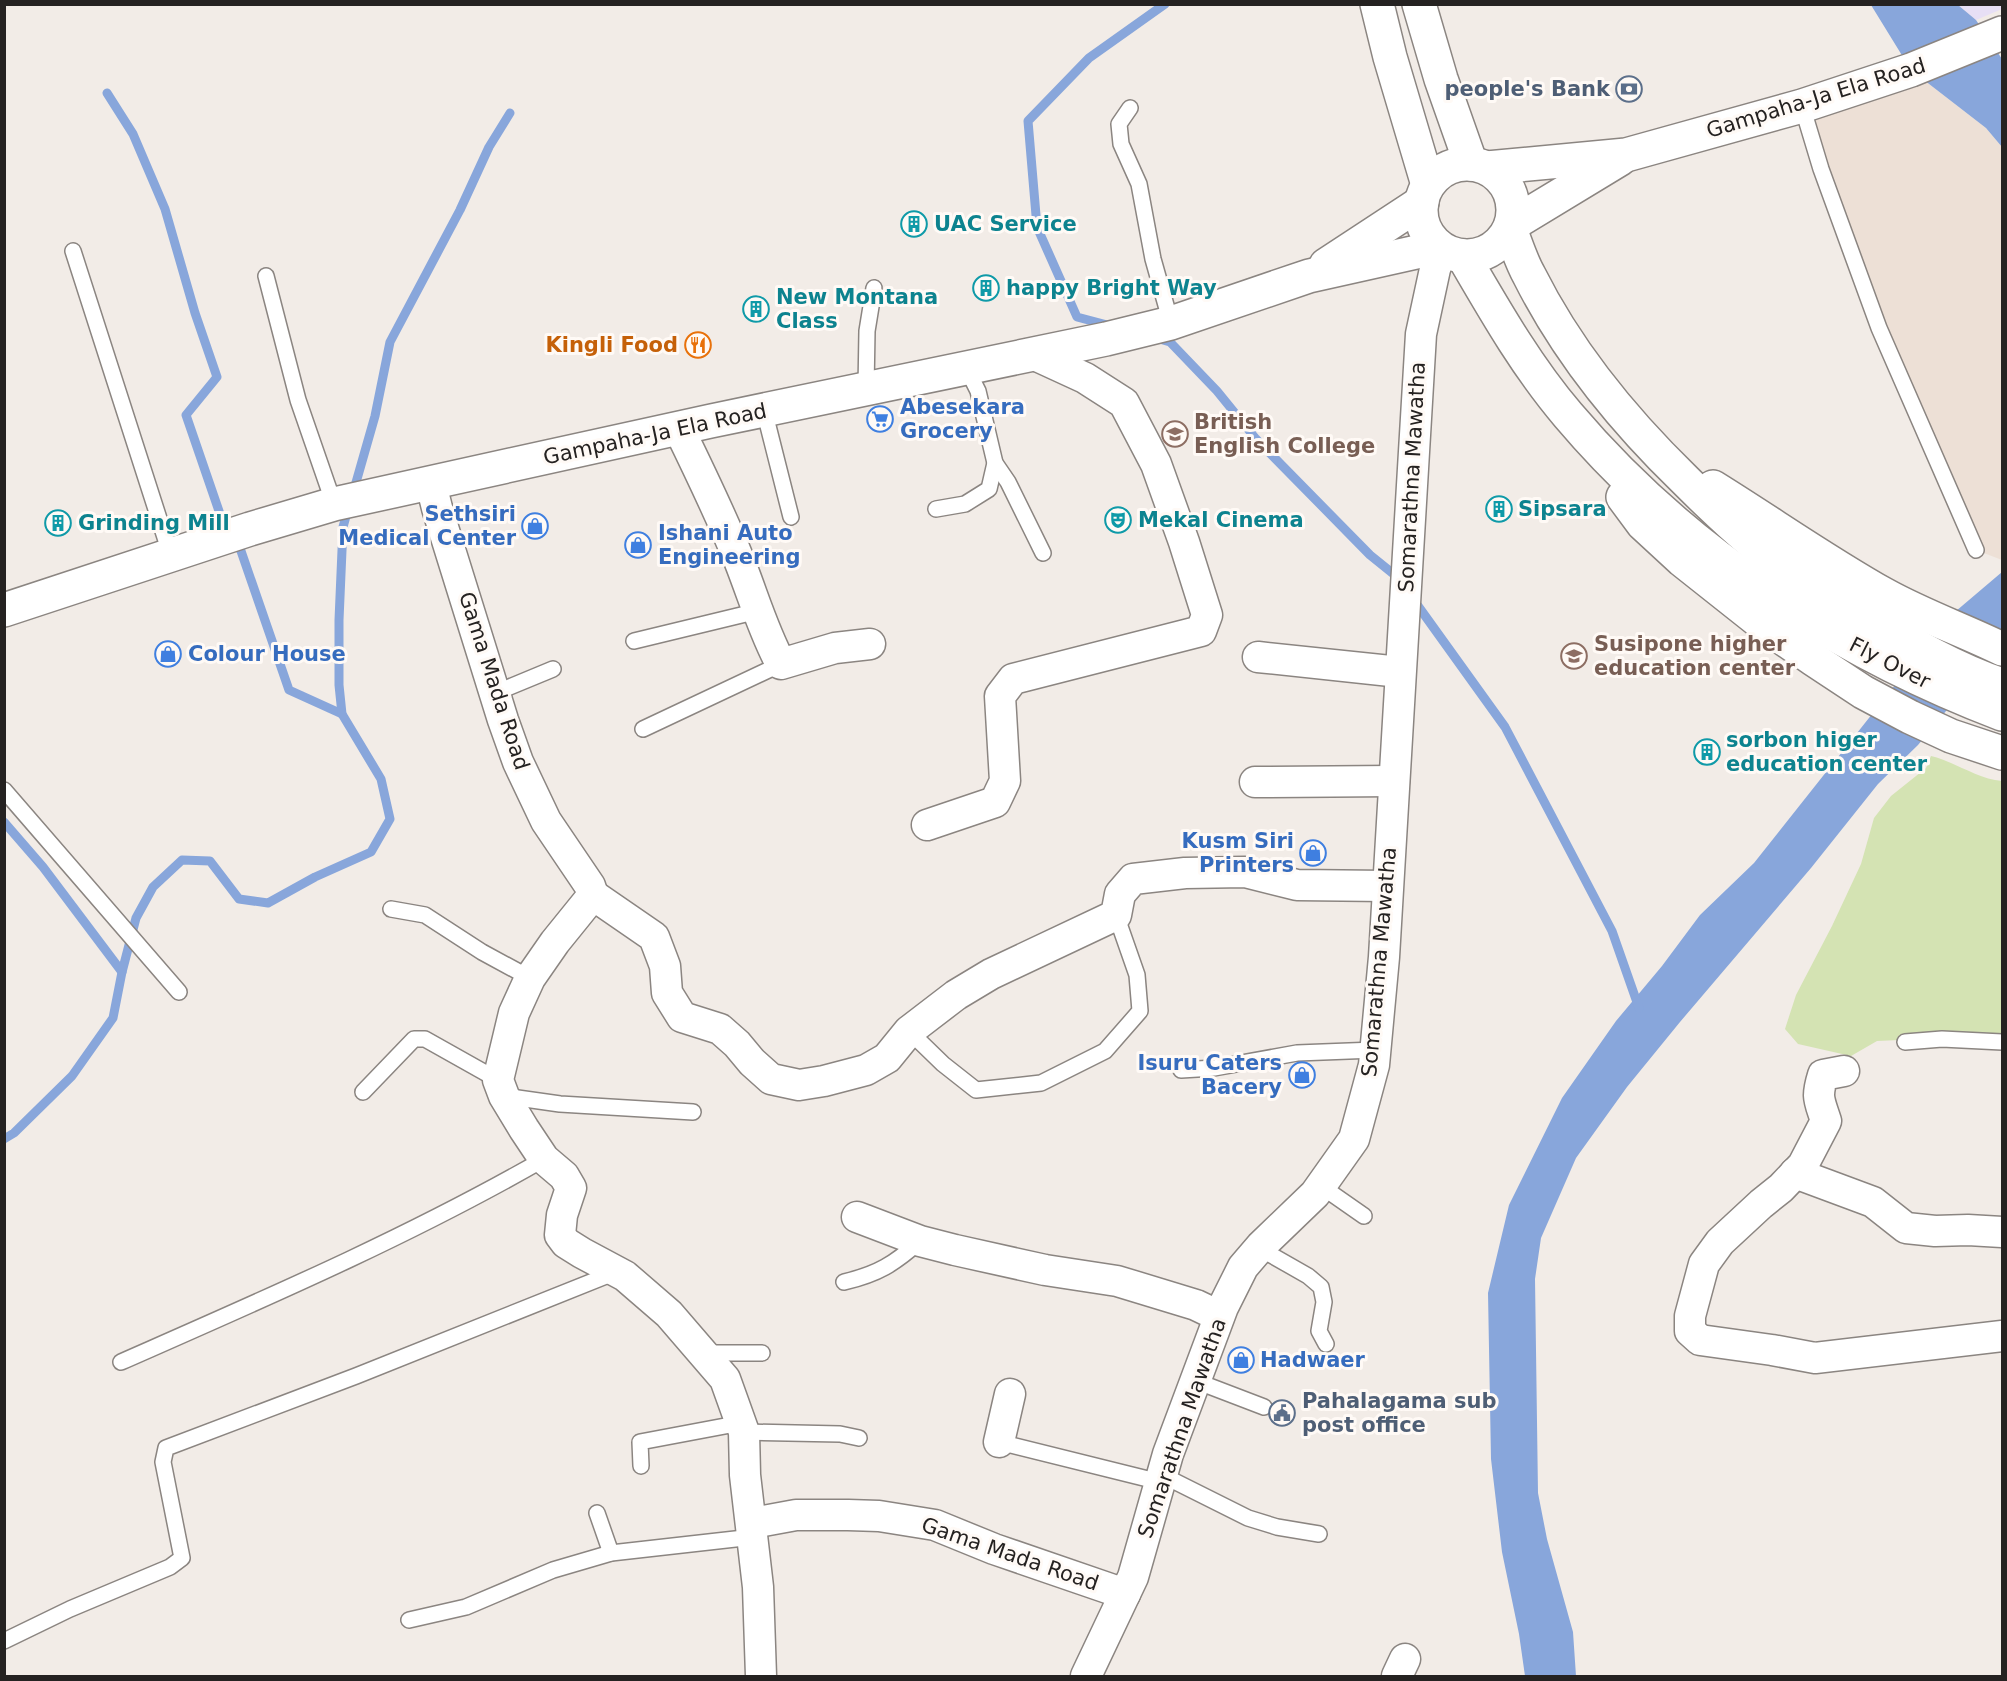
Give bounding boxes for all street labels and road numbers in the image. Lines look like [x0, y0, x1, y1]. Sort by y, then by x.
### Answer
street label: Gampaha-Ja Ela Road [1704, 53, 1928, 143]
street label: Somarathna Mawatha [1394, 361, 1430, 593]
street label: Gampaha-Ja Ela Road [541, 399, 769, 469]
street label: Gama Mada Road [454, 589, 534, 773]
street label: Fly Over [1846, 632, 1935, 694]
street label: Somarathna Mawatha [1357, 846, 1401, 1078]
street label: Somarathna Mawatha [1133, 1315, 1231, 1541]
street label: Gama Mada Road [918, 1512, 1102, 1596]

